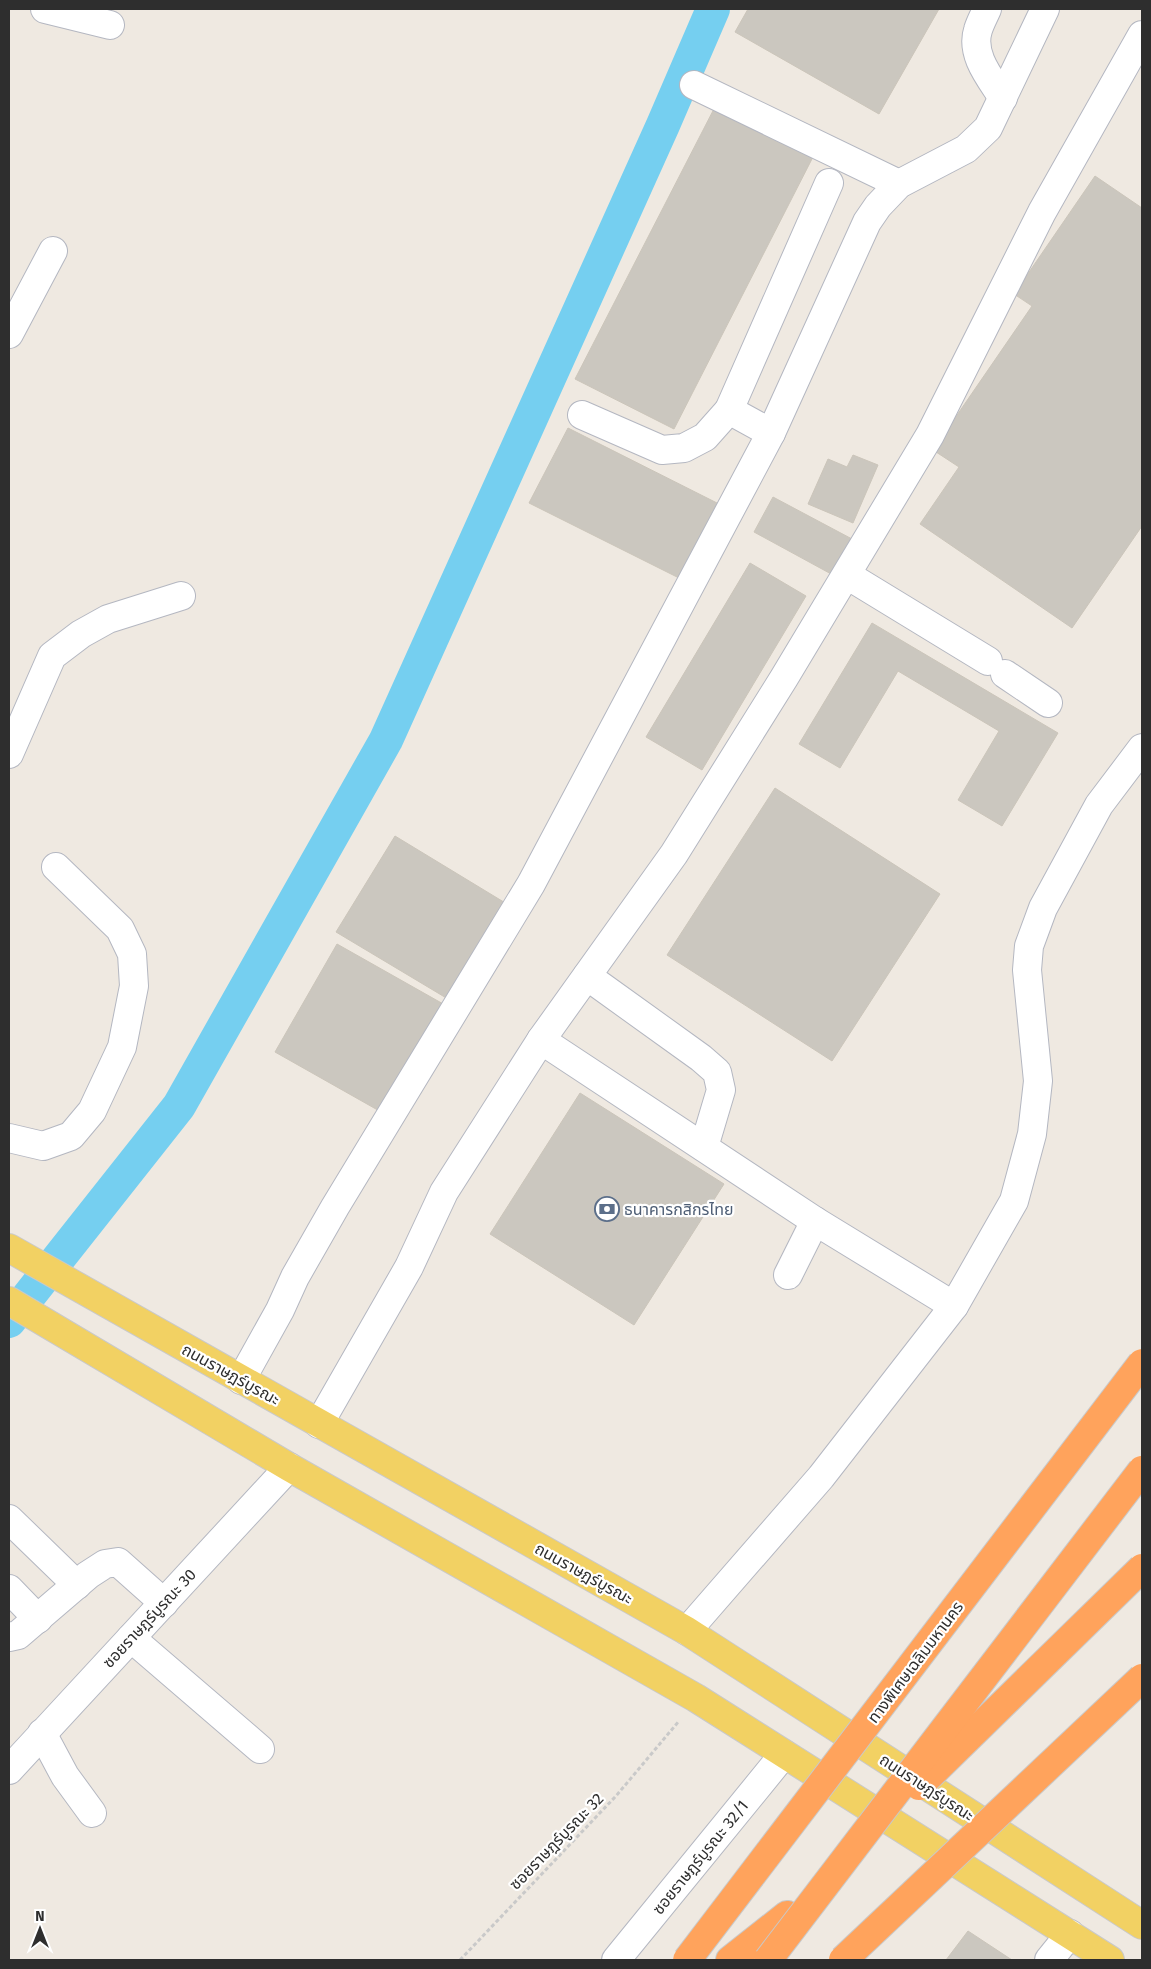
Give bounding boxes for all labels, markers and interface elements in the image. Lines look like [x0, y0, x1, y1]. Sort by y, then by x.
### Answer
bank icon: ธนาคารกสิกรไทย [594, 1196, 620, 1222]
place label: ธนาคารกสิกรไทย [624, 1200, 733, 1219]
street label: ถนนราษฎร์บูรณะ [179, 1340, 283, 1409]
street label: ถนนราษฎร์บูรณะ [532, 1539, 636, 1608]
street label: ซอยราษฎร์บูรณะ 30 [99, 1565, 200, 1672]
street label: ทางพิเศษเฉลิมมหานคร [864, 1598, 967, 1727]
street label: ถนนราษฎร์บูรณะ [876, 1750, 977, 1825]
street label: ซอยราษฎร์บูรณะ 32 [505, 1789, 607, 1894]
street label: ซอยราษฎร์บูรณะ 32/1 [649, 1796, 752, 1918]
north arrow [15, 1904, 65, 1954]
text: N [35, 1908, 45, 1925]

